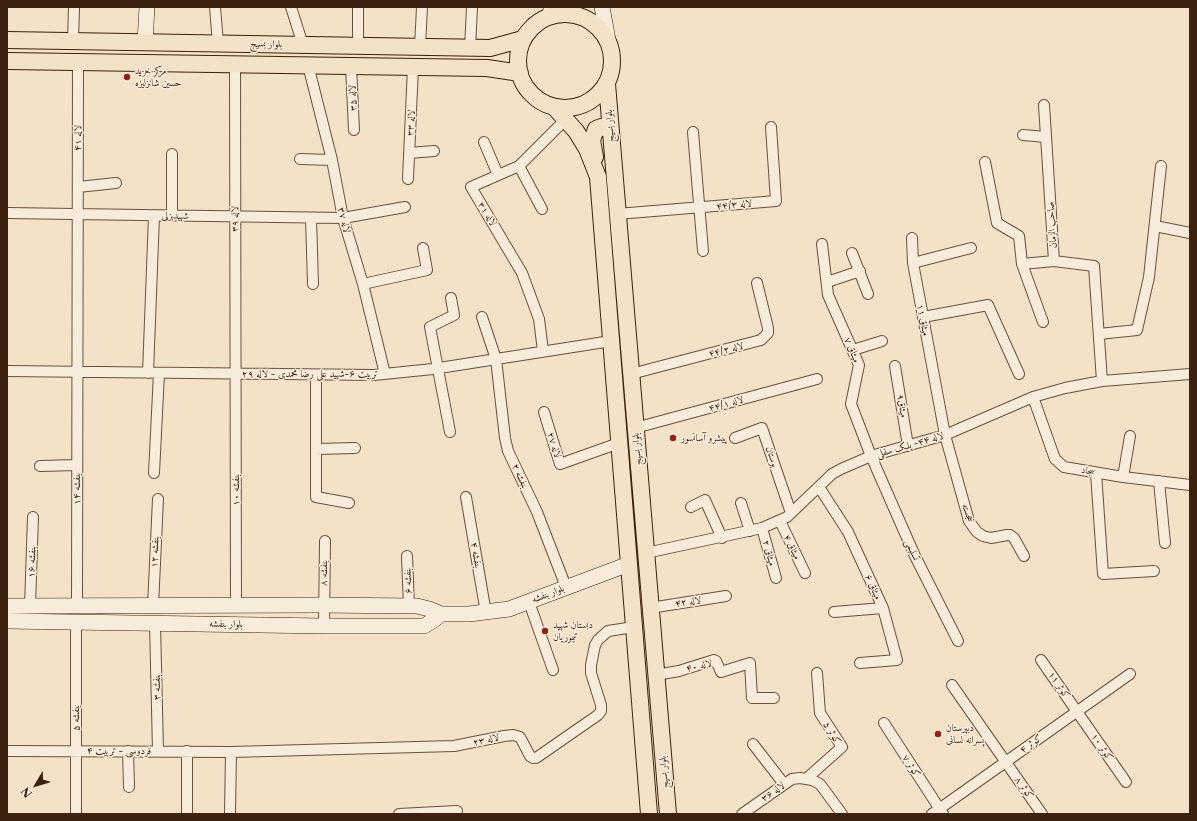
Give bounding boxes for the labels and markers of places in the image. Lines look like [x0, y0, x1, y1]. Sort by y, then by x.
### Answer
place label: مرکز خرید حسین شانزلیزه [135, 65, 182, 88]
marker: مرکز خرید حسین شانزلیزه [122, 72, 132, 82]
place label: پیشرو آسانسور [681, 432, 727, 444]
marker: پیشرو آسانسور [668, 433, 678, 443]
place label: دبستان شهید تیموریان [553, 619, 593, 642]
marker: دبستان شهید تیموریان [540, 626, 550, 636]
place label: دبیرستان پسرانه لسانی [946, 722, 984, 746]
marker: دبیرستان پسرانه لسانی [933, 729, 943, 739]

